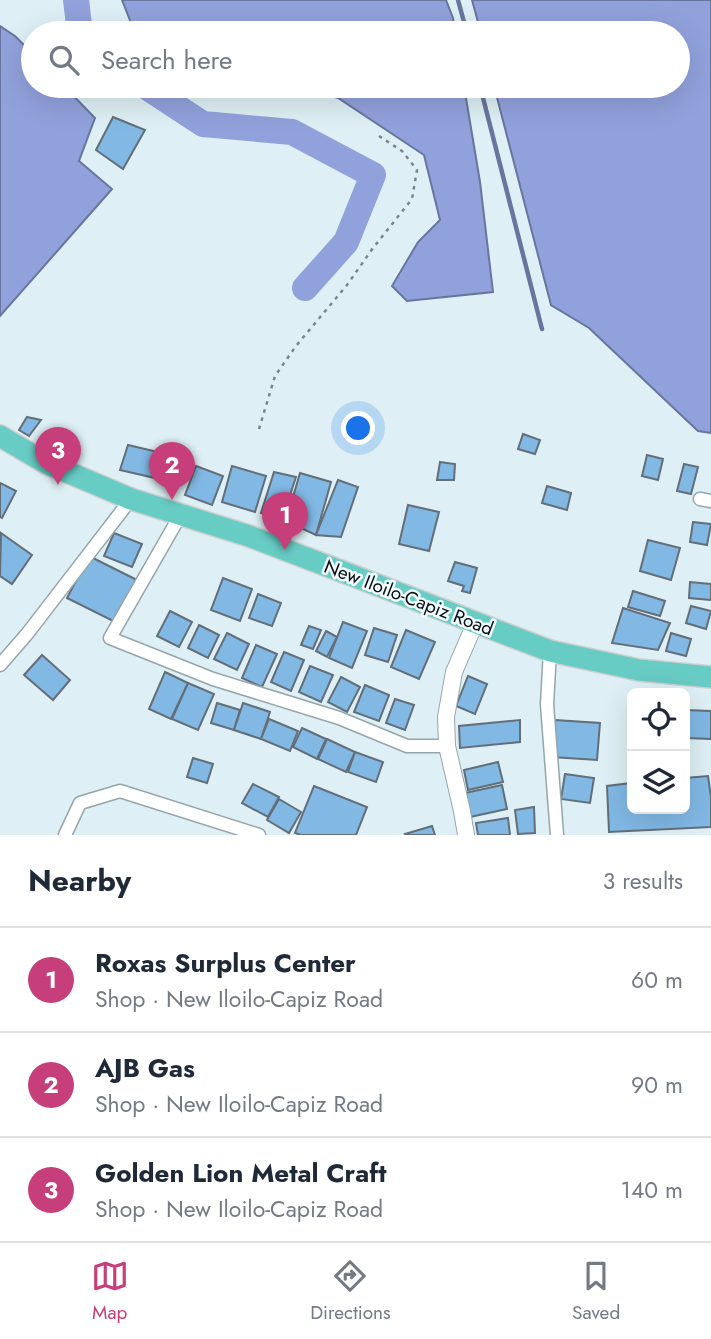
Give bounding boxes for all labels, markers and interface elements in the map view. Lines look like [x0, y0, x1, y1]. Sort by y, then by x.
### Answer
search box [21, 21, 690, 98]
icon: search [45, 41, 83, 79]
text: Search here [101, 41, 233, 79]
your location [341, 411, 375, 445]
pin: 3 [35, 427, 81, 485]
pin: 2 [149, 442, 195, 500]
pin: 1 [262, 492, 308, 550]
street label: New Iloilo-Capiz Road [320, 553, 497, 642]
map controls [627, 688, 690, 814]
button: locate [627, 688, 690, 751]
button: layers [627, 751, 690, 814]
text: Nearby [28, 859, 131, 902]
text: 3 results [603, 864, 683, 898]
text: Roxas Surplus Center [95, 944, 356, 982]
text: 1 [45, 963, 57, 997]
text: 60 m [631, 963, 683, 997]
text: Shop · New Iloilo-Capiz Road [95, 982, 383, 1016]
text: AJB Gas [95, 1049, 195, 1087]
text: 2 [43, 1068, 59, 1102]
text: 90 m [631, 1068, 683, 1102]
text: Shop · New Iloilo-Capiz Road [95, 1087, 383, 1121]
text: Golden Lion Metal Craft [95, 1154, 387, 1192]
text: 3 [44, 1173, 58, 1207]
text: 140 m [621, 1173, 683, 1207]
text: Shop · New Iloilo-Capiz Road [95, 1192, 383, 1226]
tab: Map [91, 1257, 129, 1326]
tab: Directions [310, 1257, 391, 1326]
tab: Saved [572, 1257, 620, 1326]

